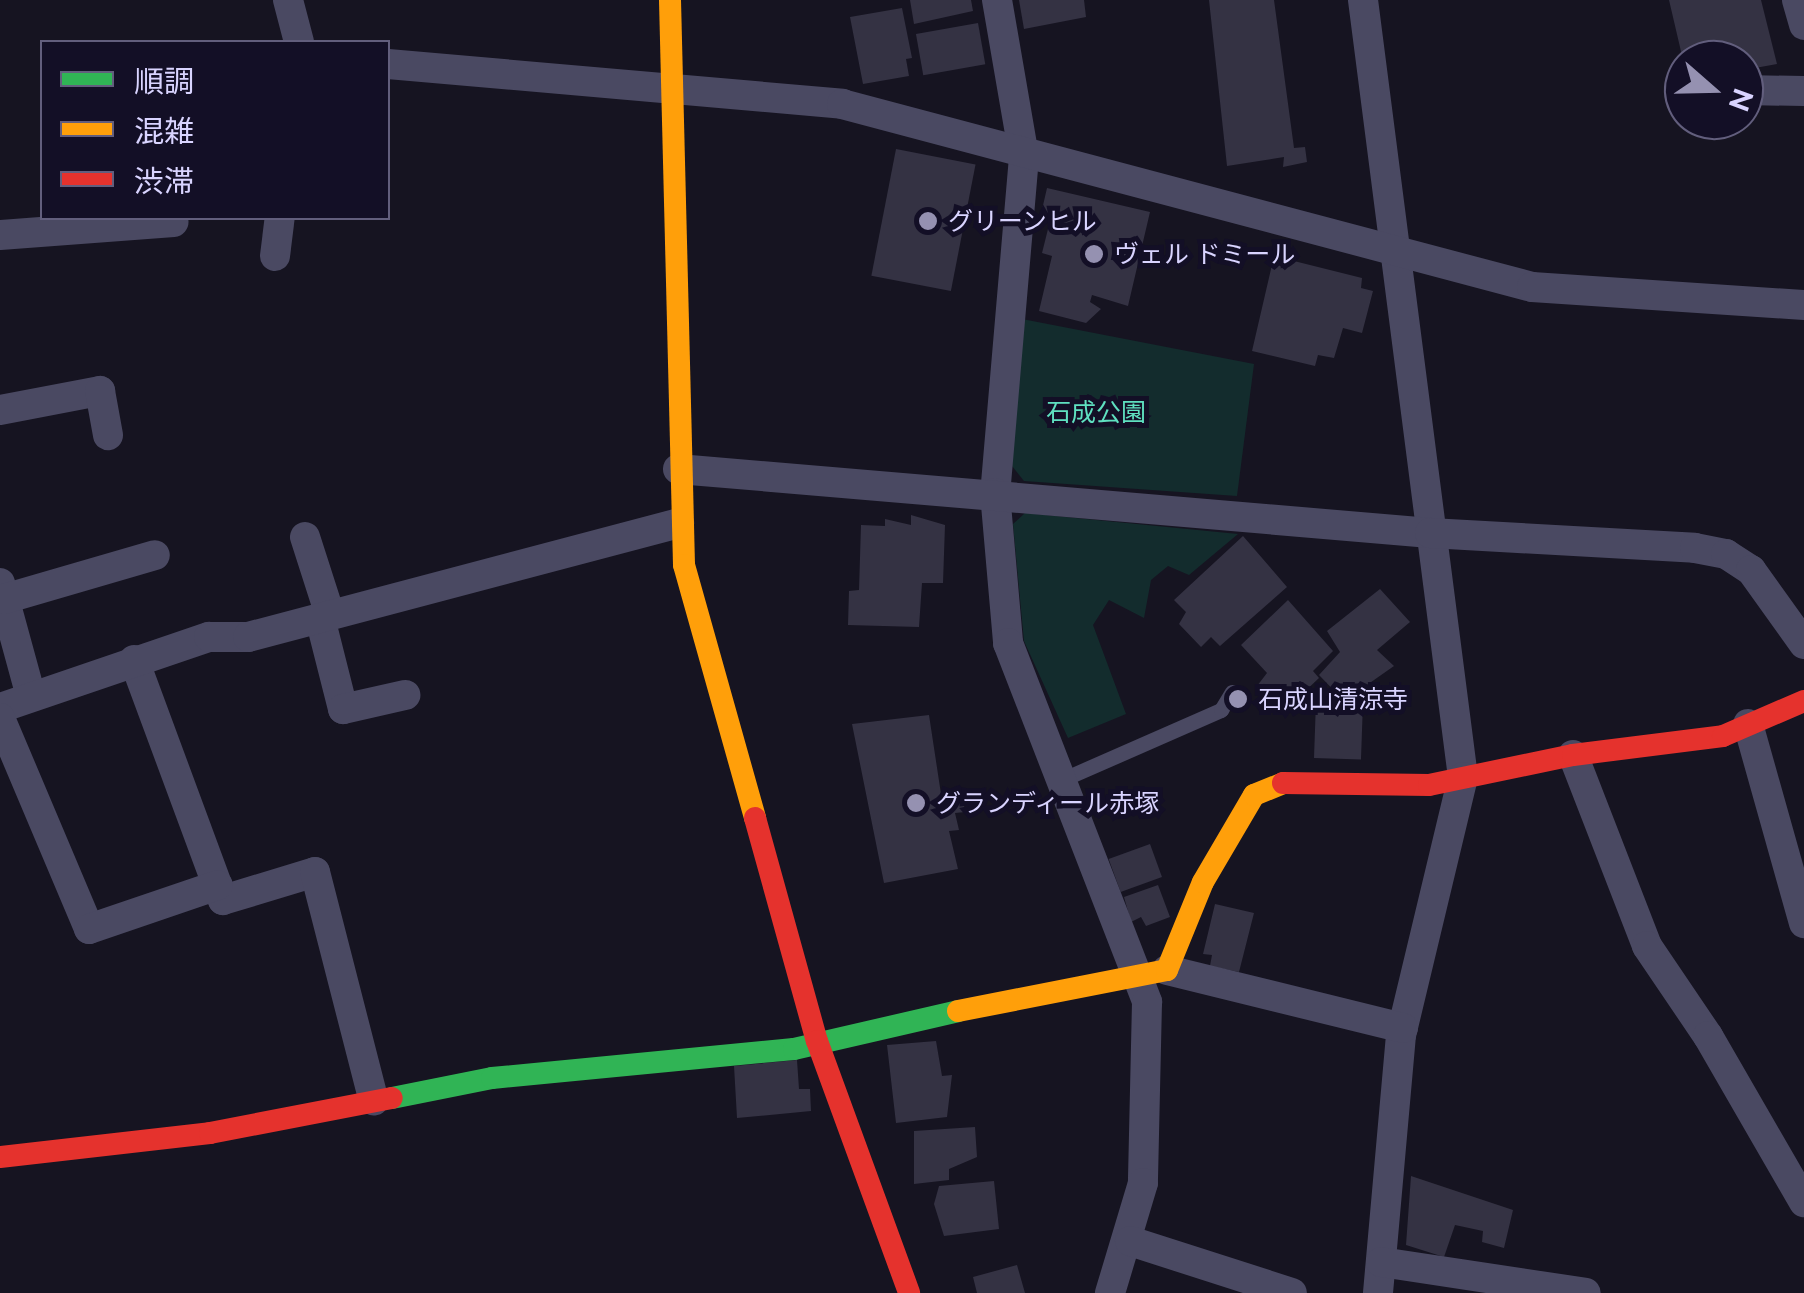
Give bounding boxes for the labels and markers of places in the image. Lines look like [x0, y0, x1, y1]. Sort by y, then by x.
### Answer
place label: グリーンヒル [948, 206, 1098, 236]
marker: グリーンヒル [917, 210, 939, 232]
place label: ヴェル ドミール [1114, 239, 1295, 269]
marker: ヴェル ドミール [1083, 243, 1105, 265]
place label: 石成山清涼寺 [1258, 684, 1408, 714]
marker: 石成山清涼寺 [1227, 688, 1249, 710]
place label: グランディール赤塚 [936, 788, 1161, 818]
marker: グランディール赤塚 [905, 792, 927, 814]

